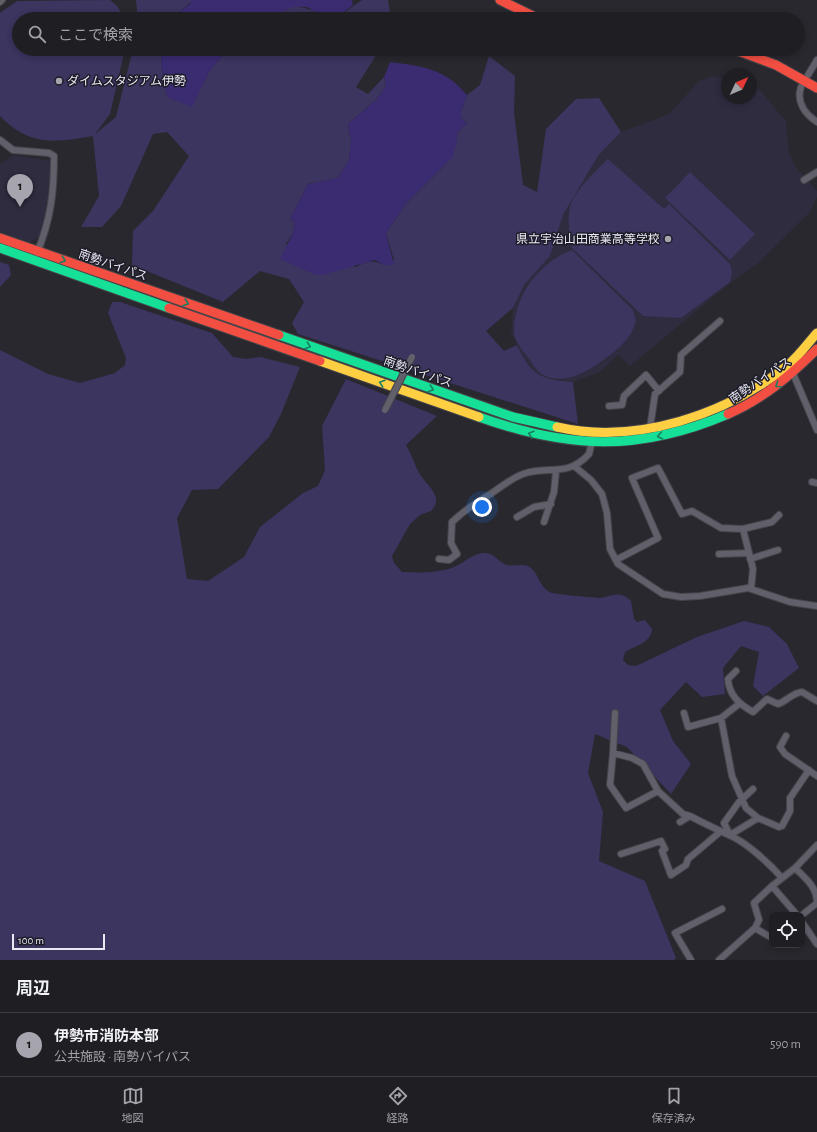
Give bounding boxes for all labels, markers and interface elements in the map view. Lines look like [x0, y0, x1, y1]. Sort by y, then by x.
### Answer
search box [12, 12, 805, 56]
icon: search [26, 23, 48, 45]
text: ここで検索 [58, 28, 133, 43]
north arrow [721, 68, 757, 104]
place label: ダイムスタジアム伊勢 [67, 74, 186, 87]
marker: ダイムスタジアム伊勢 [54, 76, 64, 86]
pin: 1 [7, 174, 33, 207]
place label: 県立宇治山田商業高等学校 [516, 232, 660, 245]
marker: 県立宇治山田商業高等学校 [663, 234, 673, 244]
street label: 南勢バイパス [77, 248, 149, 282]
one-way arrow [60, 255, 67, 264]
one-way arrow [182, 298, 189, 307]
one-way arrow [305, 341, 312, 350]
street label: 南勢バイパス [382, 355, 454, 389]
street label: 南勢バイパス [727, 355, 793, 405]
one-way arrow [378, 379, 385, 387]
one-way arrow [775, 380, 782, 388]
one-way arrow [428, 384, 435, 393]
one-way arrow [528, 430, 535, 438]
one-way arrow [657, 432, 663, 440]
your location [472, 497, 492, 517]
map controls [769, 912, 805, 948]
button: locate [769, 912, 805, 948]
scale bar [12, 932, 105, 951]
text: 100 m [18, 935, 44, 946]
text: 周辺 [16, 980, 50, 997]
text: 伊勢市消防本部 [54, 1029, 159, 1044]
text: 1 [27, 1038, 31, 1051]
text: 590 m [770, 1038, 801, 1051]
text: 公共施設 · 南勢バイパス [54, 1051, 191, 1064]
tab: 地図 [122, 1085, 144, 1125]
tab: 経路 [387, 1085, 409, 1125]
tab: 保存済み [652, 1085, 696, 1125]

